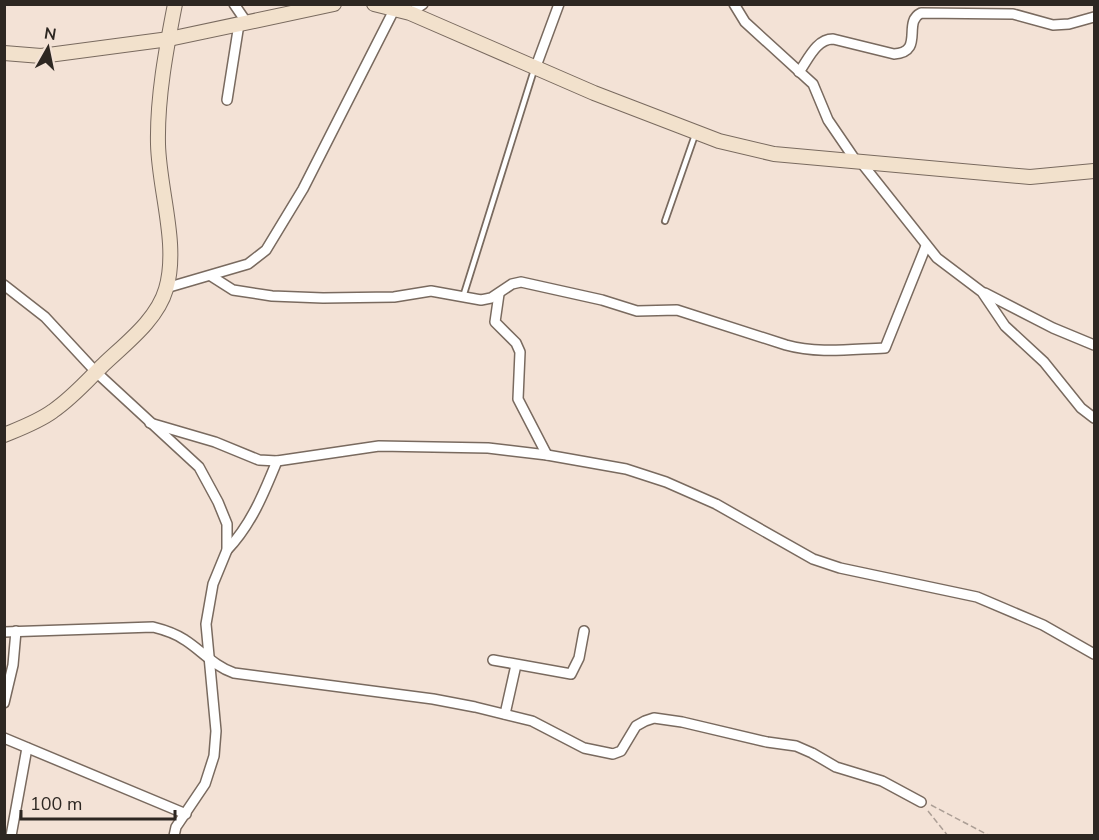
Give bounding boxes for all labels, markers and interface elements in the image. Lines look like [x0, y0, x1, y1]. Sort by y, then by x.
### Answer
north arrow [18, 18, 78, 78]
text: N [43, 22, 58, 46]
scale bar [21, 783, 176, 821]
text: 100 m [30, 792, 82, 816]

